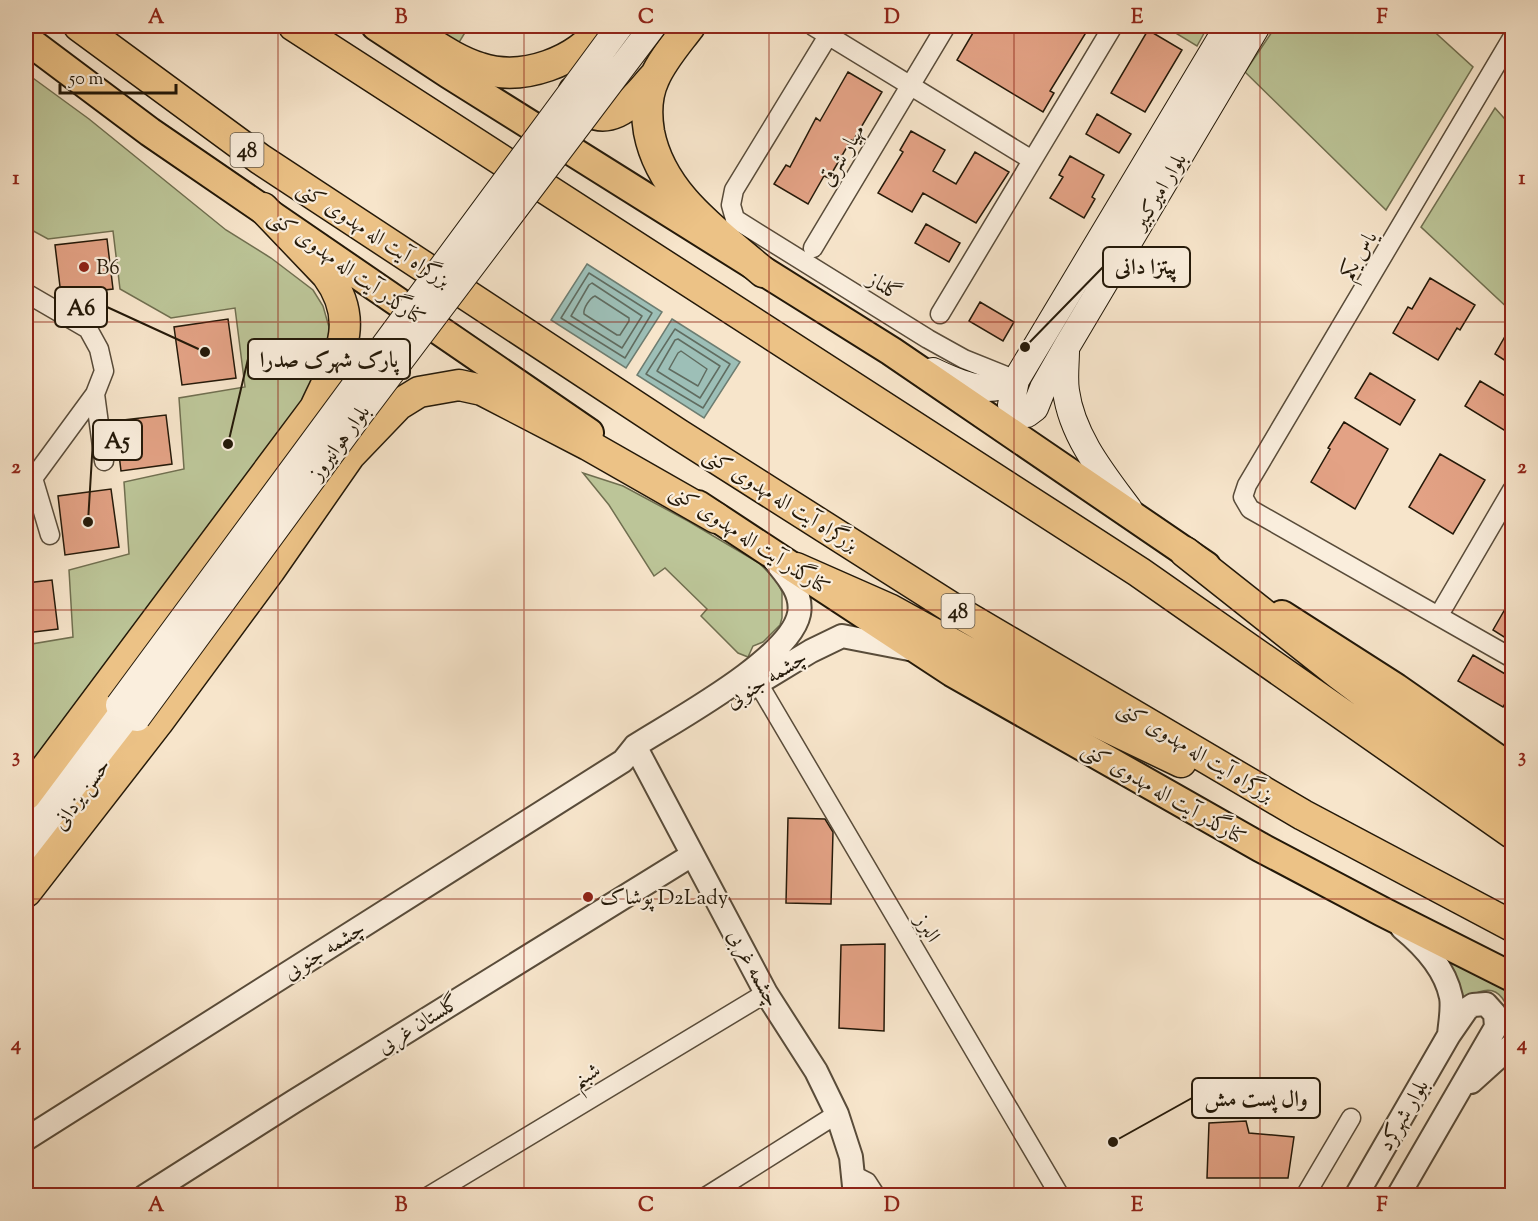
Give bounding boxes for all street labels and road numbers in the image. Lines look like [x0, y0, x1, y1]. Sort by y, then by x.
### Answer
street label: مهیار شرقی [813, 119, 874, 193]
road number: 48 [230, 133, 264, 167]
street label: بلوار امیرکبیر [1125, 148, 1195, 238]
street label: بزرگراه آیت اله مهدوی کنی [290, 174, 456, 297]
street label: کنارگذر آیت اله مهدوی کنی [261, 202, 432, 334]
street label: یاس یکم [1333, 225, 1389, 288]
street label: گلناز [860, 265, 907, 310]
street label: بلوار هوانیروز [302, 399, 378, 489]
street label: بزرگراه آیت اله مهدوی کنی [697, 440, 864, 561]
street label: کنارگذر آیت اله مهدوی کنی [663, 476, 836, 604]
road number: 48 [942, 594, 974, 628]
street label: چشمه جنوبی [720, 644, 814, 718]
street label: بزرگراه آیت اله مهدوی کنی [1111, 693, 1280, 811]
street label: کنارگذر آیت اله مهدوی کنی [1075, 734, 1252, 854]
street label: حسن یزدانی [46, 753, 119, 837]
street label: البرز [905, 908, 946, 949]
street label: چشمه جنوبی [278, 915, 372, 989]
street label: چشمه غربی [719, 924, 786, 1013]
street label: گلستان غربی [372, 989, 466, 1063]
street label: شبنم [567, 1056, 609, 1100]
street label: بلوار شهرکرد [1372, 1074, 1437, 1158]

